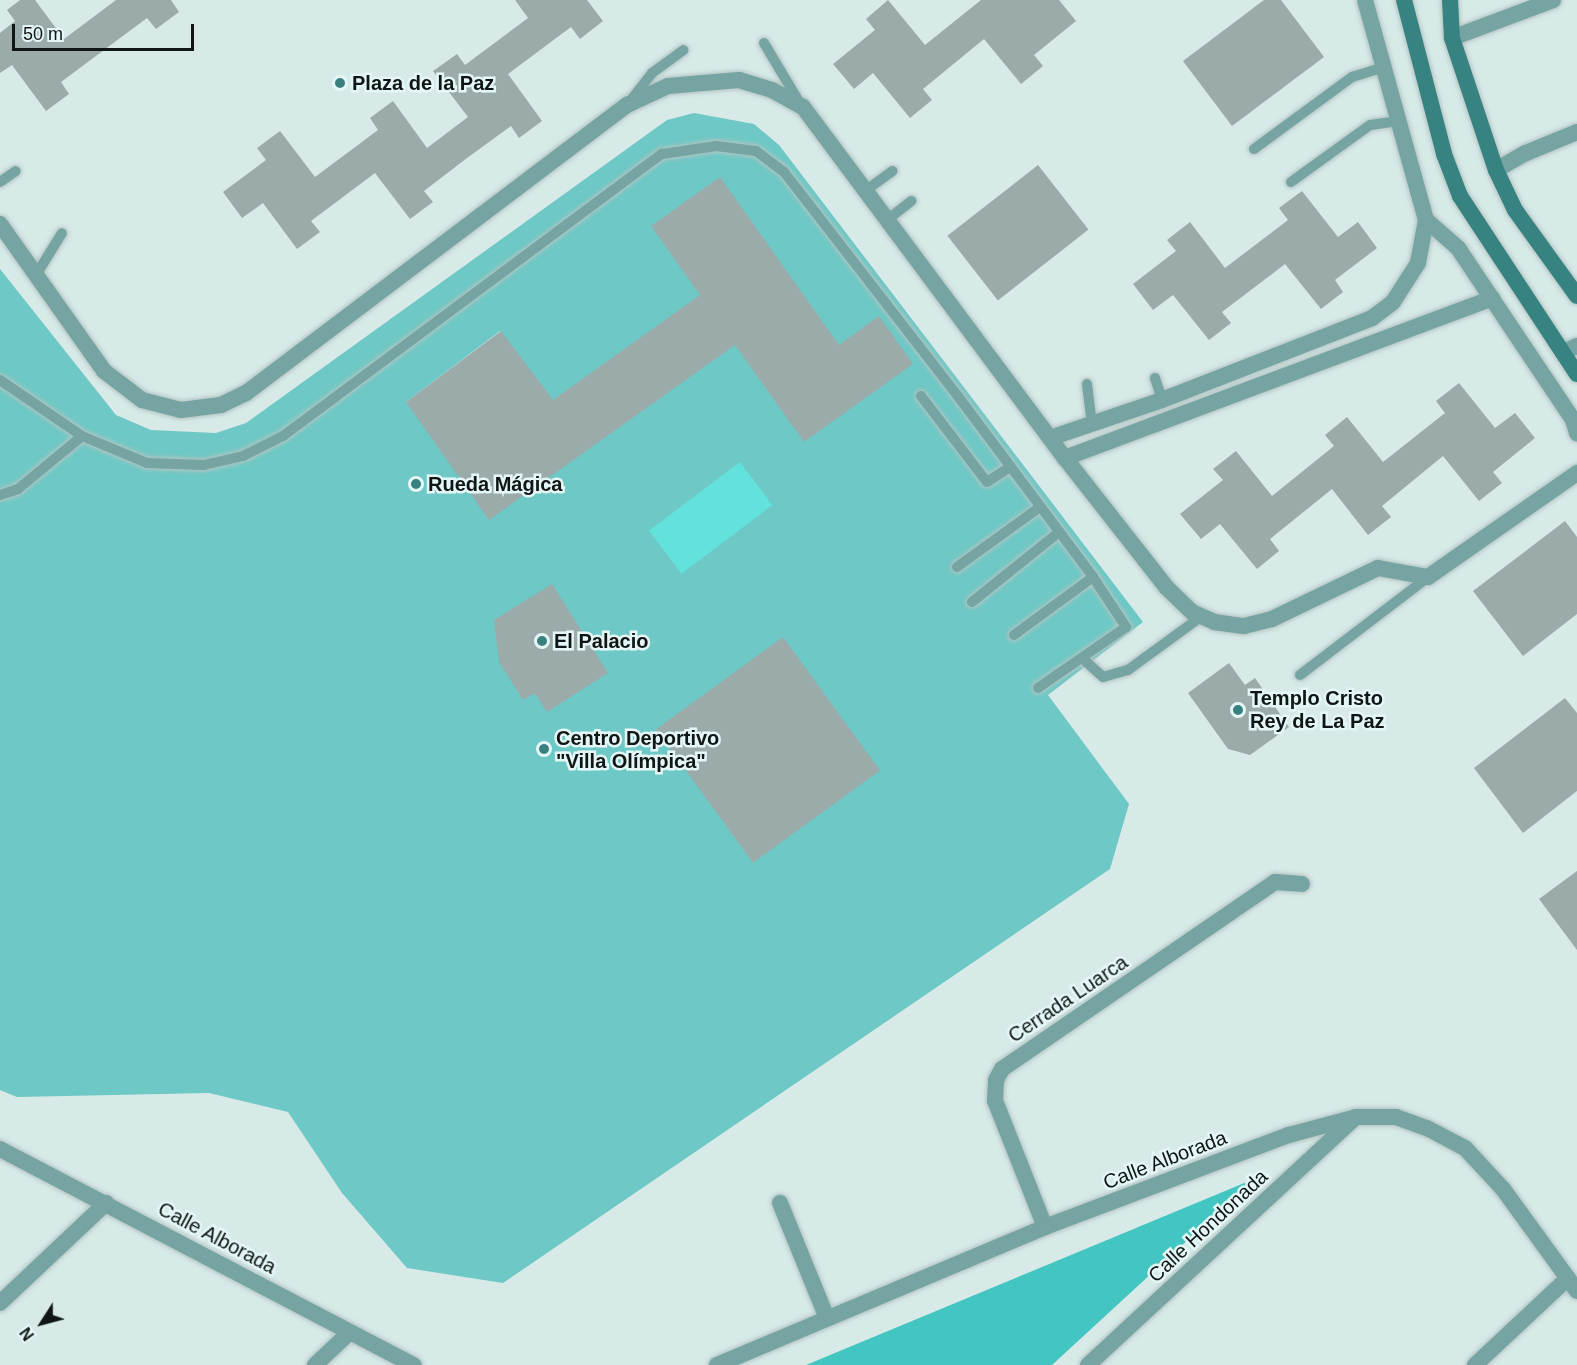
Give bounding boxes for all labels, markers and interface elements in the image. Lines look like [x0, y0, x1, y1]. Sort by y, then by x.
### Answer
scale bar [15, 12, 196, 50]
text: 50 m [23, 24, 63, 44]
place label: Plaza de la Paz [352, 71, 494, 95]
marker: Plaza de la Paz [333, 76, 347, 90]
place label: Rueda Mágica [428, 472, 562, 496]
marker: Rueda Mágica [409, 477, 423, 491]
place label: El Palacio [554, 629, 648, 653]
marker: El Palacio [535, 634, 549, 648]
place label: Templo Cristo Rey de La Paz [1250, 686, 1385, 733]
marker: Templo Cristo Rey de La Paz [1231, 703, 1245, 717]
place label: Centro Deportivo "Villa Olímpica" [556, 726, 719, 773]
marker: Centro Deportivo "Villa Olímpica" [537, 742, 551, 756]
street label: Cerrada Luarca [1004, 950, 1132, 1048]
street label: Calle Alborada [1099, 1125, 1231, 1195]
street label: Calle Hondonada [1143, 1165, 1273, 1287]
street label: Calle Alborada [153, 1197, 281, 1279]
north arrow [12, 1293, 72, 1353]
text: N [17, 1324, 37, 1344]

